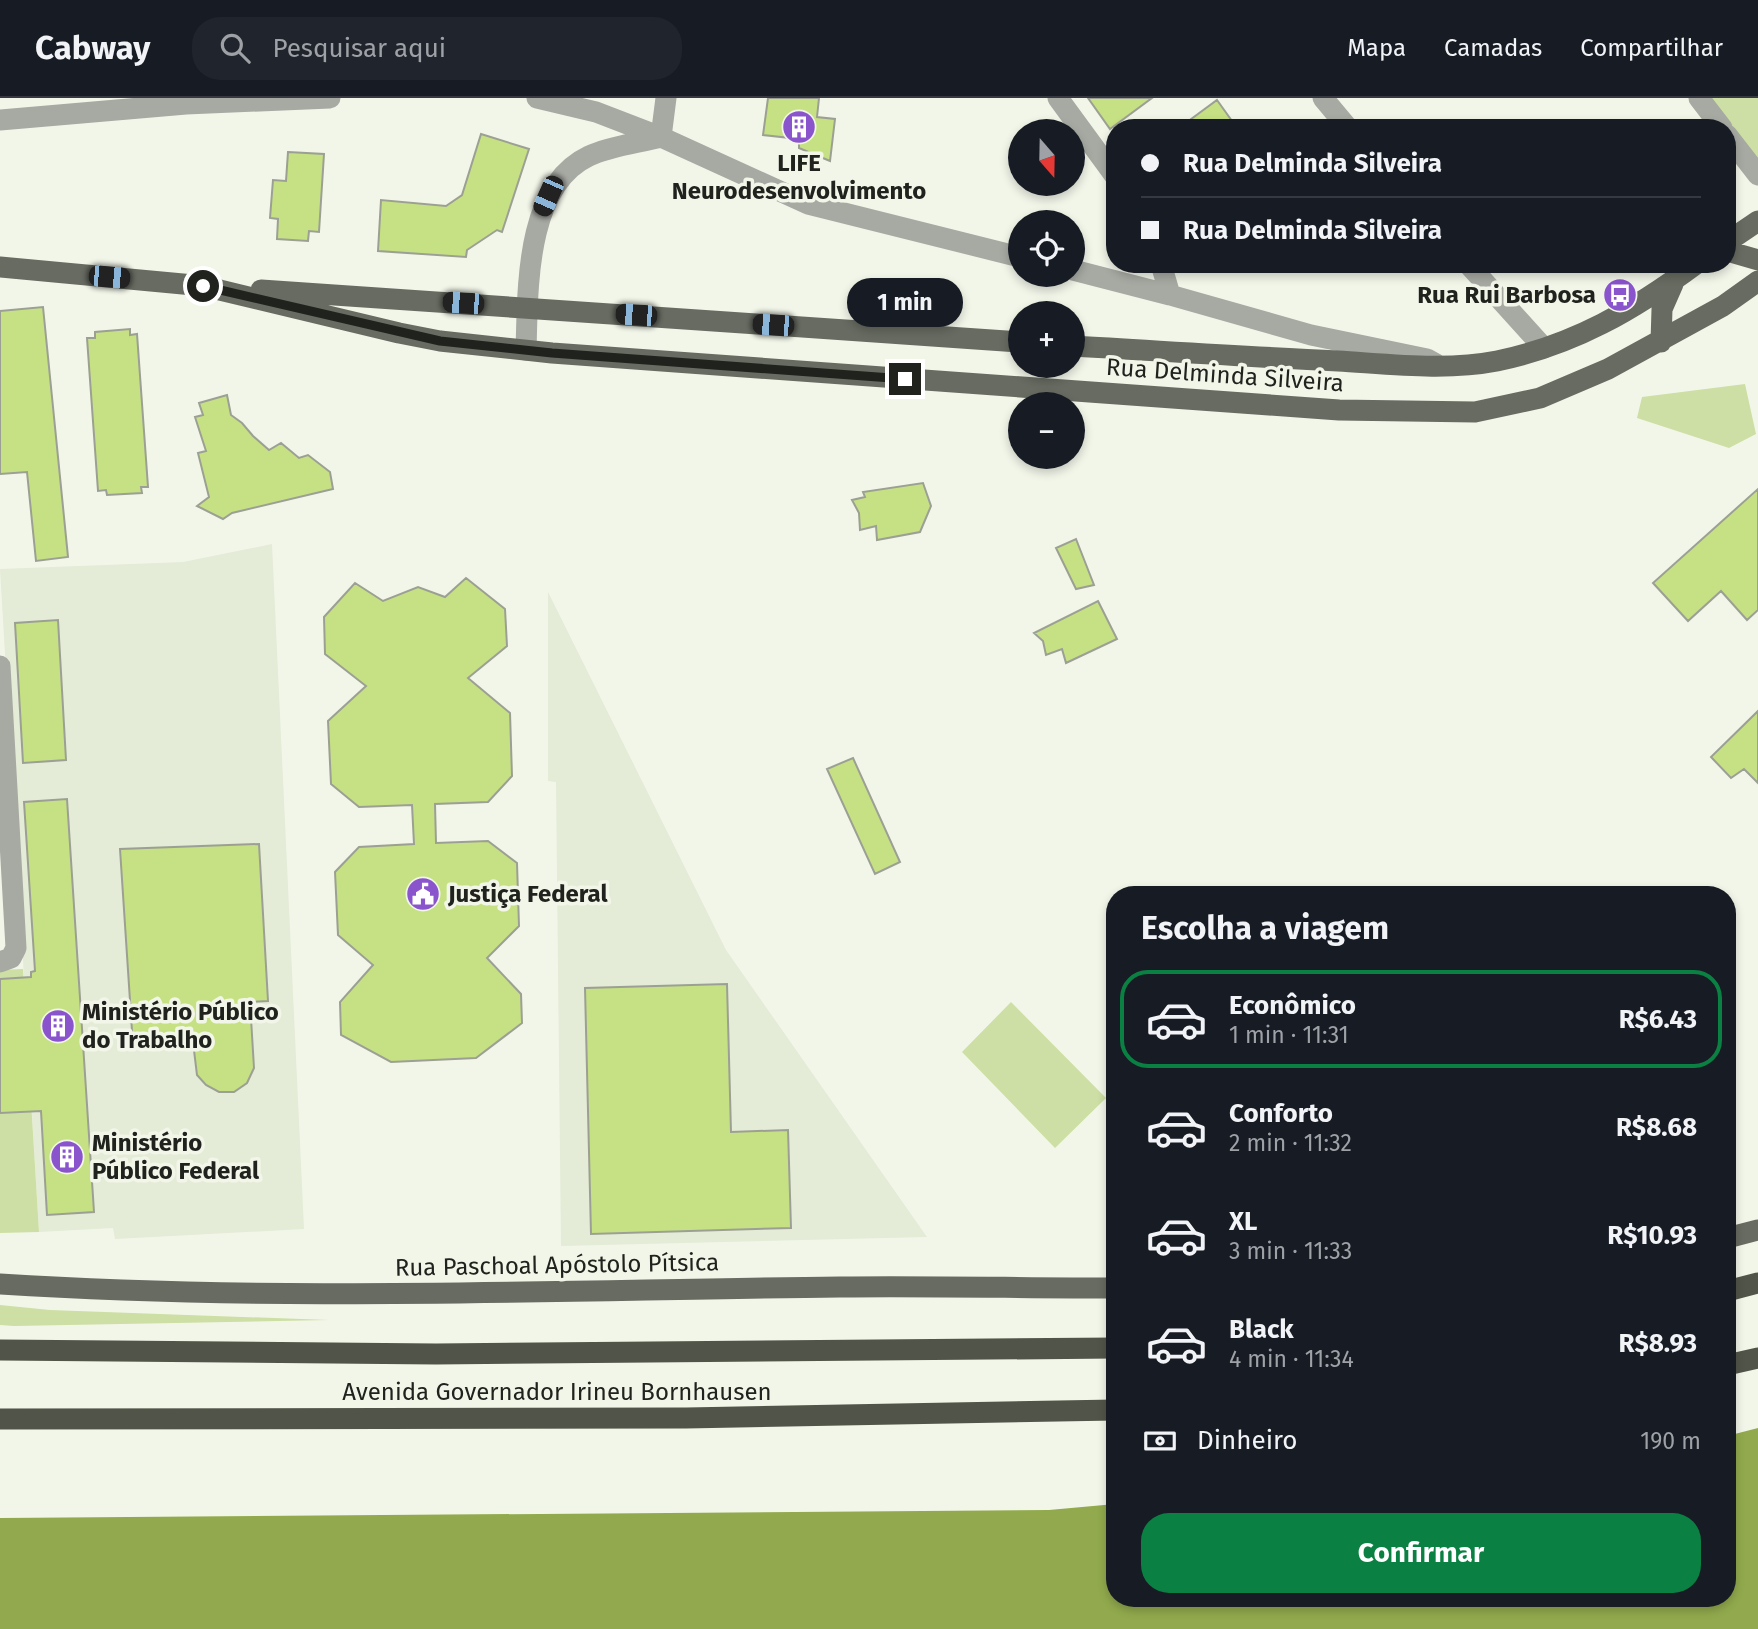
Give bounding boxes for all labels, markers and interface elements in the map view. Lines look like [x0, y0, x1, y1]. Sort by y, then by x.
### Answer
search box [192, 17, 682, 80]
text: Cabway [35, 28, 150, 68]
icon: search [216, 29, 254, 67]
text: Pesquisar aqui [272, 33, 446, 64]
text: Mapa [1347, 34, 1406, 62]
text: Camadas [1444, 34, 1542, 62]
text: Compartilhar [1580, 34, 1723, 62]
building icon: LIFE Neurodesenvolvimento [780, 108, 818, 146]
north arrow [1008, 119, 1085, 196]
map controls [1008, 119, 1085, 469]
text: Rua Delminda Silveira [1183, 148, 1442, 179]
place label: LIFE Neurodesenvolvimento [672, 149, 926, 205]
car [530, 173, 567, 219]
button: locate [1008, 210, 1085, 287]
text: Rua Delminda Silveira [1183, 215, 1442, 246]
car [88, 265, 131, 289]
route start [187, 270, 219, 302]
bus stop icon: Rua Rui Barbosa [1601, 276, 1639, 314]
callout: 1 min [847, 278, 963, 327]
place label: Rua Rui Barbosa [1417, 281, 1596, 309]
text: 1 min [877, 288, 933, 316]
car [442, 291, 485, 315]
button: + [1008, 301, 1085, 378]
car [615, 303, 658, 327]
car [752, 313, 795, 337]
street label: Rua Delminda Silveira [1105, 353, 1345, 397]
route end [889, 363, 921, 395]
button: − [1008, 392, 1085, 469]
public building icon: Justiça Federal [404, 875, 442, 913]
place label: Justiça Federal [447, 880, 608, 909]
text: Escolha a viagem [1141, 909, 1389, 947]
icon: car [1145, 988, 1208, 1051]
text: Econômico [1229, 990, 1356, 1021]
place label: Ministério Público do Trabalho [82, 998, 279, 1054]
text: R$6.43 [1619, 1004, 1697, 1035]
building icon: Ministério Público do Trabalho [39, 1007, 77, 1045]
text: 1 min · 11:31 [1229, 1021, 1349, 1049]
icon: car [1145, 1096, 1208, 1159]
text: Conforto [1229, 1098, 1333, 1129]
text: R$8.68 [1616, 1112, 1697, 1143]
place label: Ministério Público Federal [92, 1129, 260, 1185]
text: 2 min · 11:32 [1229, 1129, 1352, 1157]
building icon: Ministério Público Federal [48, 1138, 86, 1176]
icon: car [1145, 1204, 1208, 1267]
text: XL [1229, 1206, 1257, 1237]
text: R$10.93 [1607, 1220, 1697, 1251]
text: 3 min · 11:33 [1229, 1237, 1352, 1265]
street label: Rua Paschoal Apóstolo Pítsica [394, 1248, 720, 1282]
icon: car [1145, 1312, 1208, 1375]
text: Black [1229, 1314, 1294, 1345]
text: R$8.93 [1619, 1328, 1697, 1359]
text: 4 min · 11:34 [1229, 1345, 1354, 1373]
street label: Avenida Governador Irineu Bornhausen [342, 1378, 772, 1406]
icon: cash [1141, 1422, 1179, 1460]
text: Dinheiro [1197, 1425, 1298, 1456]
text: 190 m [1640, 1427, 1701, 1455]
button: Confirmar [1141, 1513, 1701, 1593]

